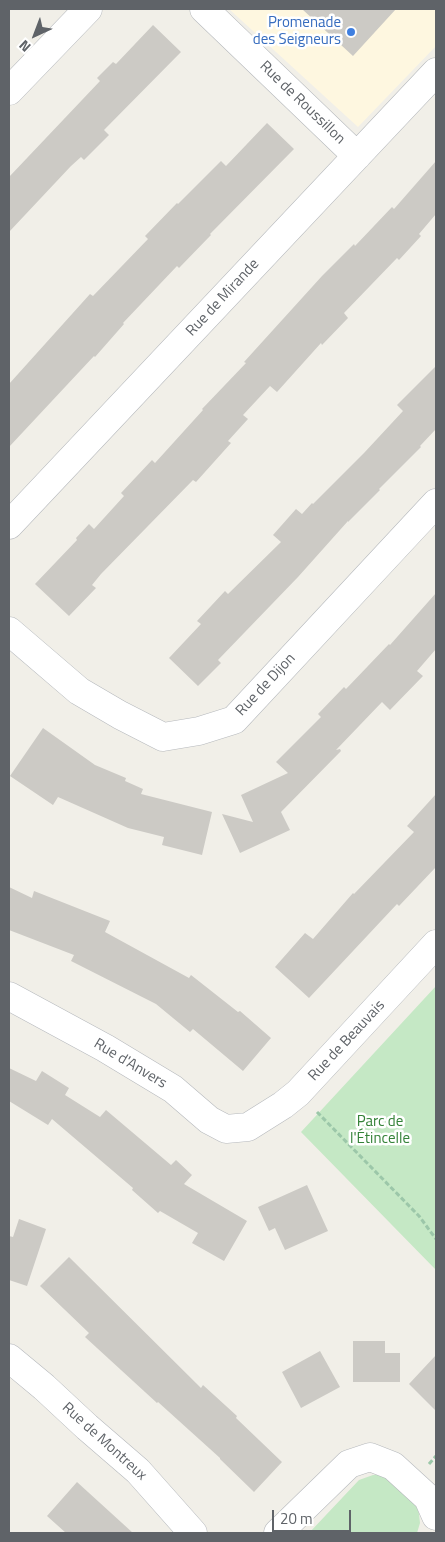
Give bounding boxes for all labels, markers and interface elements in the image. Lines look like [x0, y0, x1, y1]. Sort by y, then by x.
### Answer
north arrow [10, 10, 60, 60]
place label: Promenade des Seigneurs [253, 14, 341, 49]
marker: Promenade des Seigneurs [345, 26, 357, 38]
text: N [14, 35, 35, 57]
street label: Rue de Roussillon [255, 58, 349, 148]
street label: Rue de Mirande [183, 256, 263, 340]
street label: Rue de Dijon [232, 650, 300, 720]
street label: Rue de Beauvais [305, 997, 389, 1085]
street label: Rue d'Anvers [90, 1035, 170, 1093]
park label: Parc de l'Étincelle [350, 1113, 410, 1148]
street label: Rue de Montreux [58, 1399, 150, 1485]
scale bar [275, 1500, 354, 1532]
text: 20 m [280, 1507, 313, 1530]

